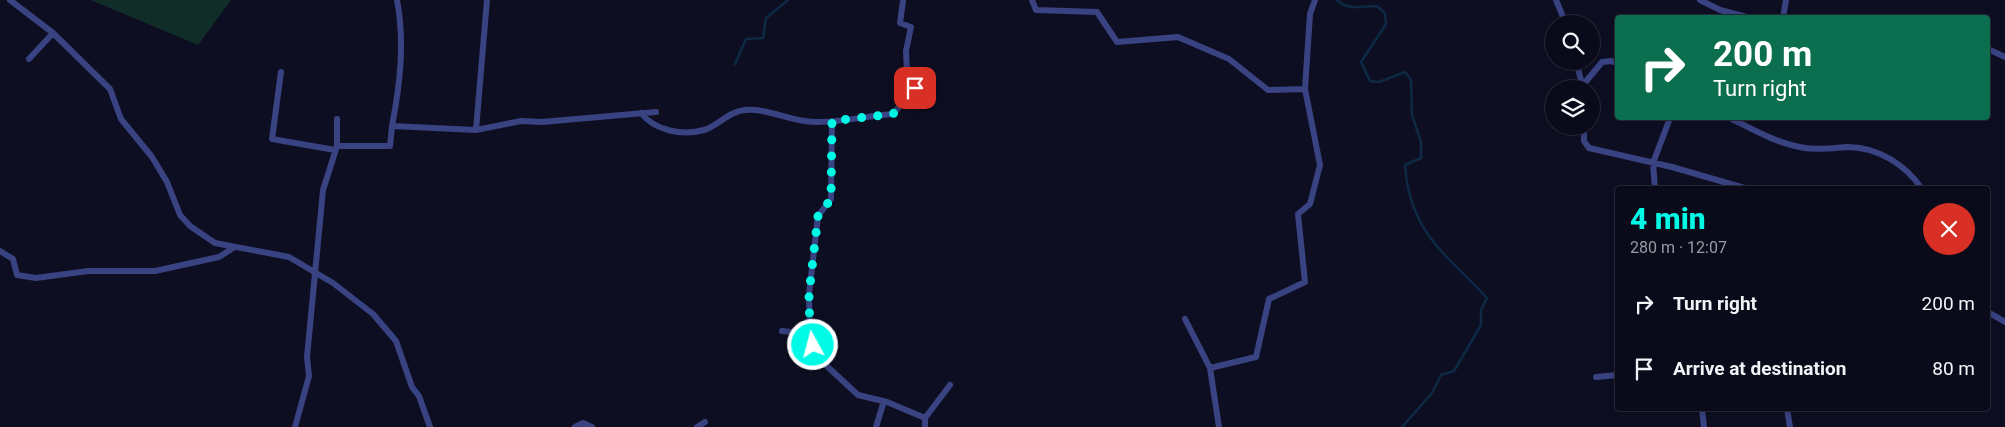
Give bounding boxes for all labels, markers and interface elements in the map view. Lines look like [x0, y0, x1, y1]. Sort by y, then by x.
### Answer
map controls [1545, 15, 1600, 135]
button: search [1545, 15, 1600, 70]
text: 200 m [1713, 34, 1812, 75]
icon: right [1630, 35, 1695, 100]
pin [894, 67, 936, 109]
icon: arrive [901, 74, 929, 102]
text: Turn right [1713, 76, 1807, 101]
button: layers [1545, 80, 1600, 135]
text: 4 min [1630, 201, 1706, 236]
button: close [1923, 203, 1975, 255]
text: 280 m · 12:07 [1630, 238, 1727, 257]
icon: right [1630, 290, 1658, 318]
text: Turn right [1673, 292, 1757, 315]
text: 200 m [1922, 292, 1975, 315]
position arrow [786, 318, 838, 370]
icon: arrive [1630, 355, 1658, 383]
text: Arrive at destination [1673, 357, 1846, 380]
text: 80 m [1932, 357, 1975, 380]

